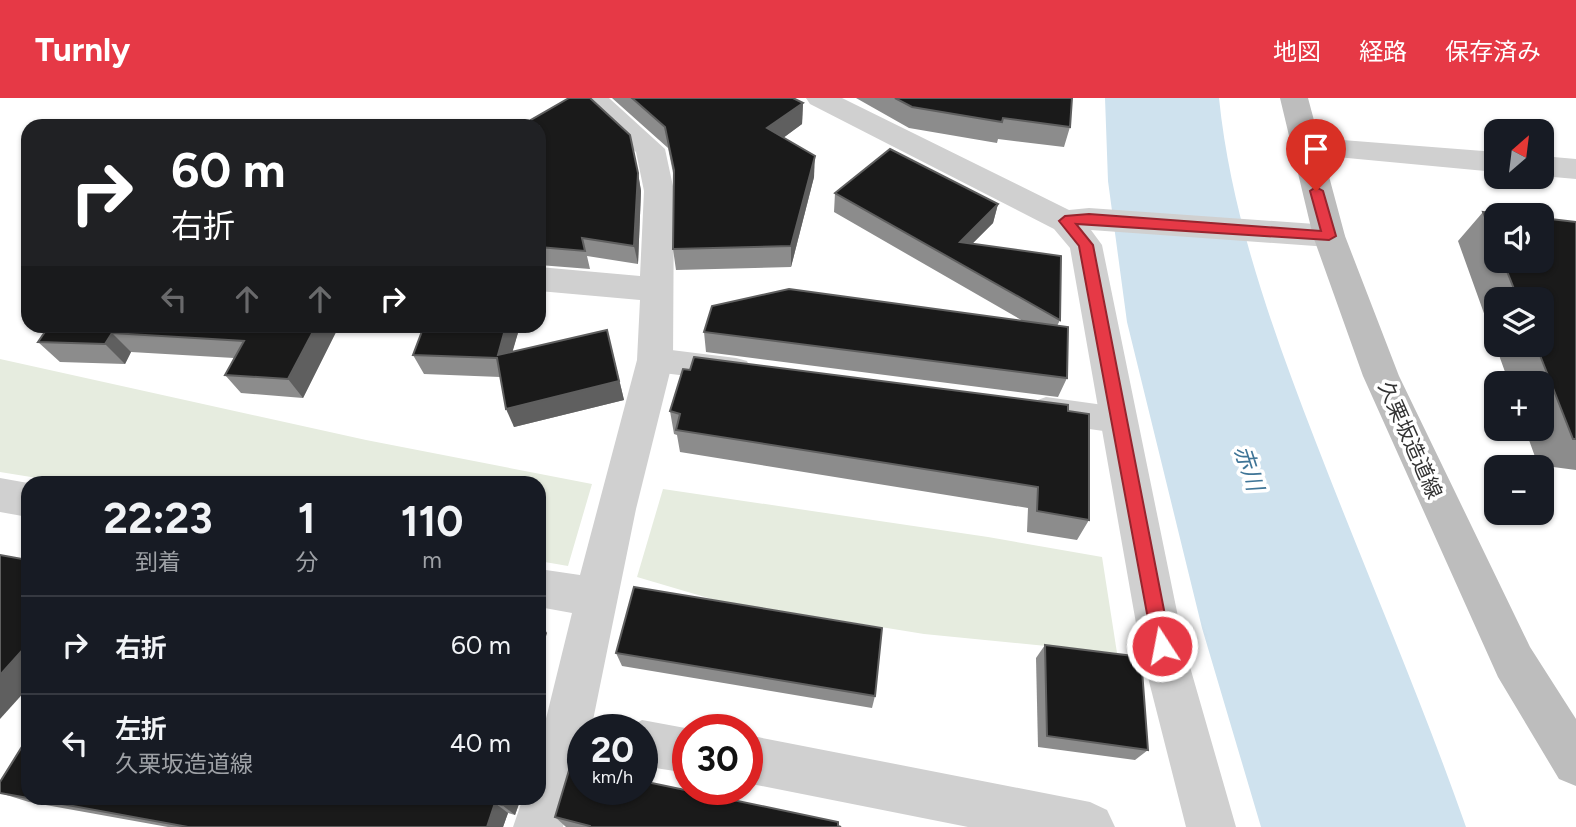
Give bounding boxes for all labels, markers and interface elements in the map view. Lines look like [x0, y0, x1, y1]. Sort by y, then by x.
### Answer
text: Turnly [35, 30, 130, 69]
text: 地図 [1273, 37, 1321, 66]
text: 経路 [1359, 37, 1407, 66]
text: 保存済み [1445, 37, 1541, 66]
pin [1286, 119, 1346, 191]
north arrow [1484, 119, 1554, 189]
map controls [1484, 119, 1554, 525]
icon: arrive [1297, 130, 1335, 168]
text: 60 m [171, 140, 286, 199]
icon: right [56, 147, 147, 238]
button: sound [1484, 203, 1554, 273]
text: 右折 [171, 207, 235, 245]
icon: left [155, 280, 193, 318]
icon: ahead [228, 280, 266, 318]
icon: ahead [301, 280, 339, 318]
icon: right [374, 280, 412, 318]
button: layers [1484, 287, 1554, 357]
button: + [1484, 371, 1554, 441]
street label: 久栗坂造道線 [1373, 377, 1448, 502]
water label: 赤川 [1229, 442, 1270, 497]
button: − [1484, 455, 1554, 525]
text: 22:23 [104, 493, 213, 544]
text: 1 [298, 493, 316, 544]
text: 110 [401, 496, 463, 547]
text: m [422, 546, 442, 574]
text: 到着 [135, 548, 181, 576]
text: 分 [295, 548, 318, 576]
position arrow [1125, 609, 1199, 683]
icon: right [56, 626, 94, 664]
text: 60 m [451, 629, 511, 661]
text: 右折 [115, 632, 167, 664]
text: 左折 [115, 713, 167, 745]
speed limit sign: 30 [672, 714, 763, 805]
icon: left [56, 724, 94, 762]
text: 40 m [450, 727, 511, 759]
text: 20 [591, 729, 634, 771]
text: 久栗坂造道線 [115, 750, 253, 778]
text: km/h [592, 766, 633, 788]

